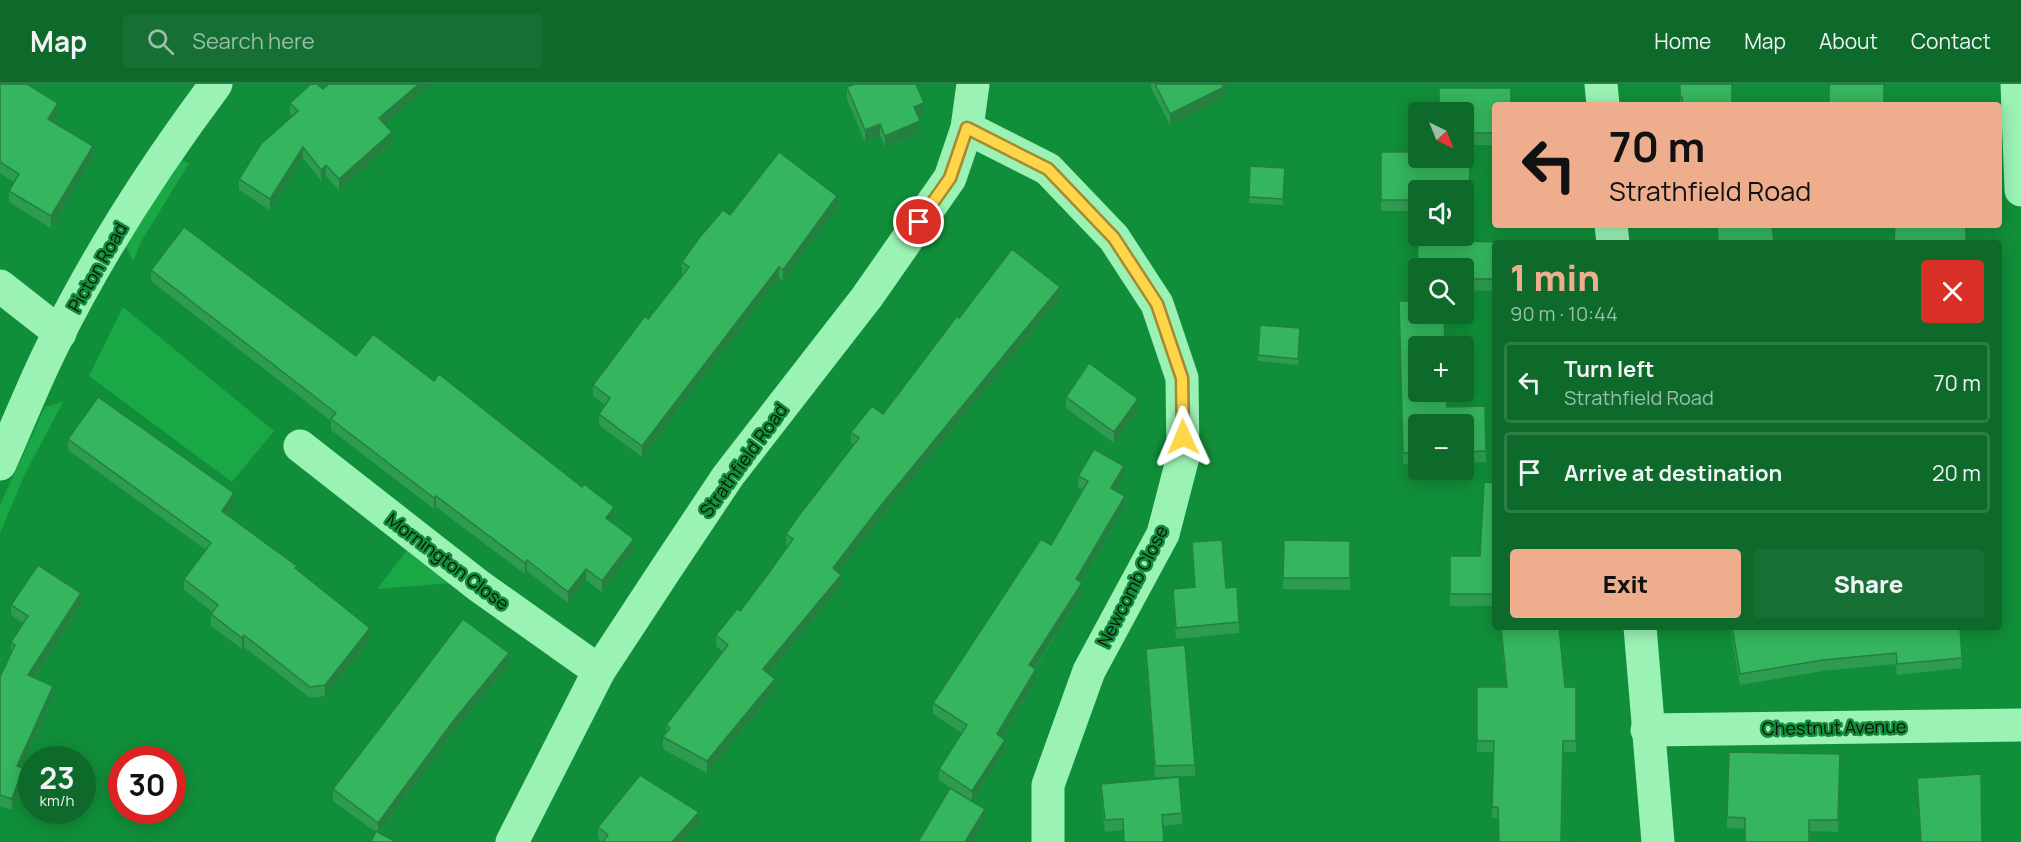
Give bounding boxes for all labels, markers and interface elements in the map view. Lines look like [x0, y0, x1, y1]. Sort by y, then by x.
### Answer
search box [123, 14, 543, 68]
text: Map [30, 22, 87, 60]
icon: search [144, 25, 177, 58]
text: Search here [192, 26, 315, 56]
text: Home [1654, 27, 1711, 55]
text: Map [1744, 27, 1786, 55]
text: About [1819, 27, 1878, 55]
text: Contact [1911, 27, 1991, 55]
north arrow [1408, 102, 1474, 168]
map controls [1408, 102, 1474, 480]
text: 70 m [1609, 117, 1705, 175]
icon: left [1510, 126, 1588, 204]
text: Strathfield Road [1609, 172, 1811, 209]
button: sound [1408, 180, 1474, 246]
pin [893, 196, 944, 247]
icon: arrive [902, 205, 935, 238]
street label: Picton Road [62, 218, 132, 316]
text: 1 min [1510, 253, 1600, 302]
button: search [1408, 258, 1474, 324]
button: close [1921, 260, 1984, 323]
text: 90 m · 10:44 [1510, 300, 1618, 327]
button: + [1408, 336, 1474, 402]
text: Turn left [1564, 354, 1654, 384]
icon: left [1513, 366, 1546, 399]
text: 70 m [1933, 368, 1981, 398]
text: Strathfield Road [1564, 384, 1714, 411]
street label: Strathfield Road [694, 398, 792, 522]
position arrow [1151, 405, 1215, 469]
button: − [1408, 414, 1474, 480]
icon: arrive [1513, 456, 1546, 489]
text: Arrive at destination [1564, 458, 1782, 488]
text: 20 m [1932, 458, 1981, 488]
street label: Mornington Close [382, 507, 514, 615]
street label: Newcomb Close [1091, 521, 1173, 651]
button: Exit [1510, 549, 1741, 618]
button: Share [1753, 549, 1984, 618]
street label: Chestnut Avenue [1762, 714, 1906, 740]
speed limit sign: 30 [108, 746, 186, 824]
text: 23 [39, 757, 75, 798]
text: km/h [40, 790, 74, 811]

